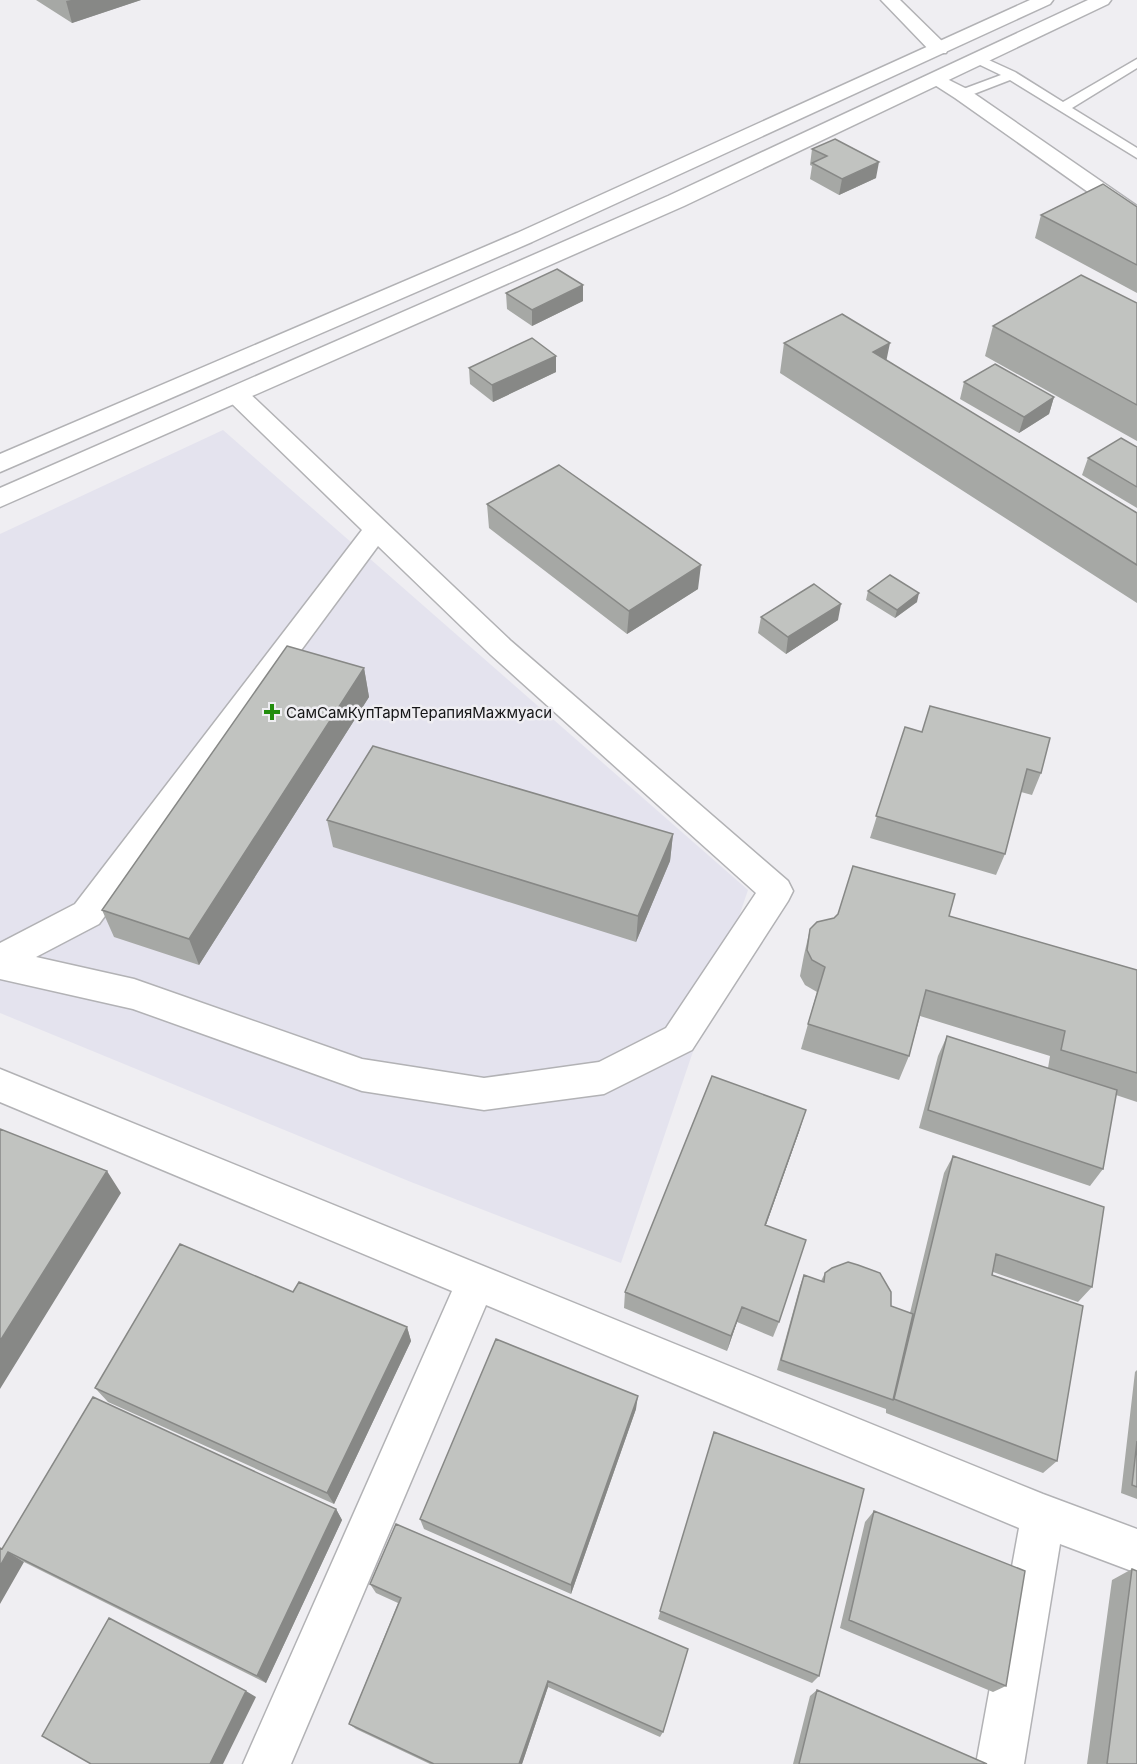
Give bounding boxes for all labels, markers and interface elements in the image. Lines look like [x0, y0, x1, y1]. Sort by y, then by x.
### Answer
marker: СамСамКупТармТерапияМажмуаси [263, 703, 281, 721]
place label: СамСамКупТармТерапияМажмуаси [286, 703, 552, 722]

